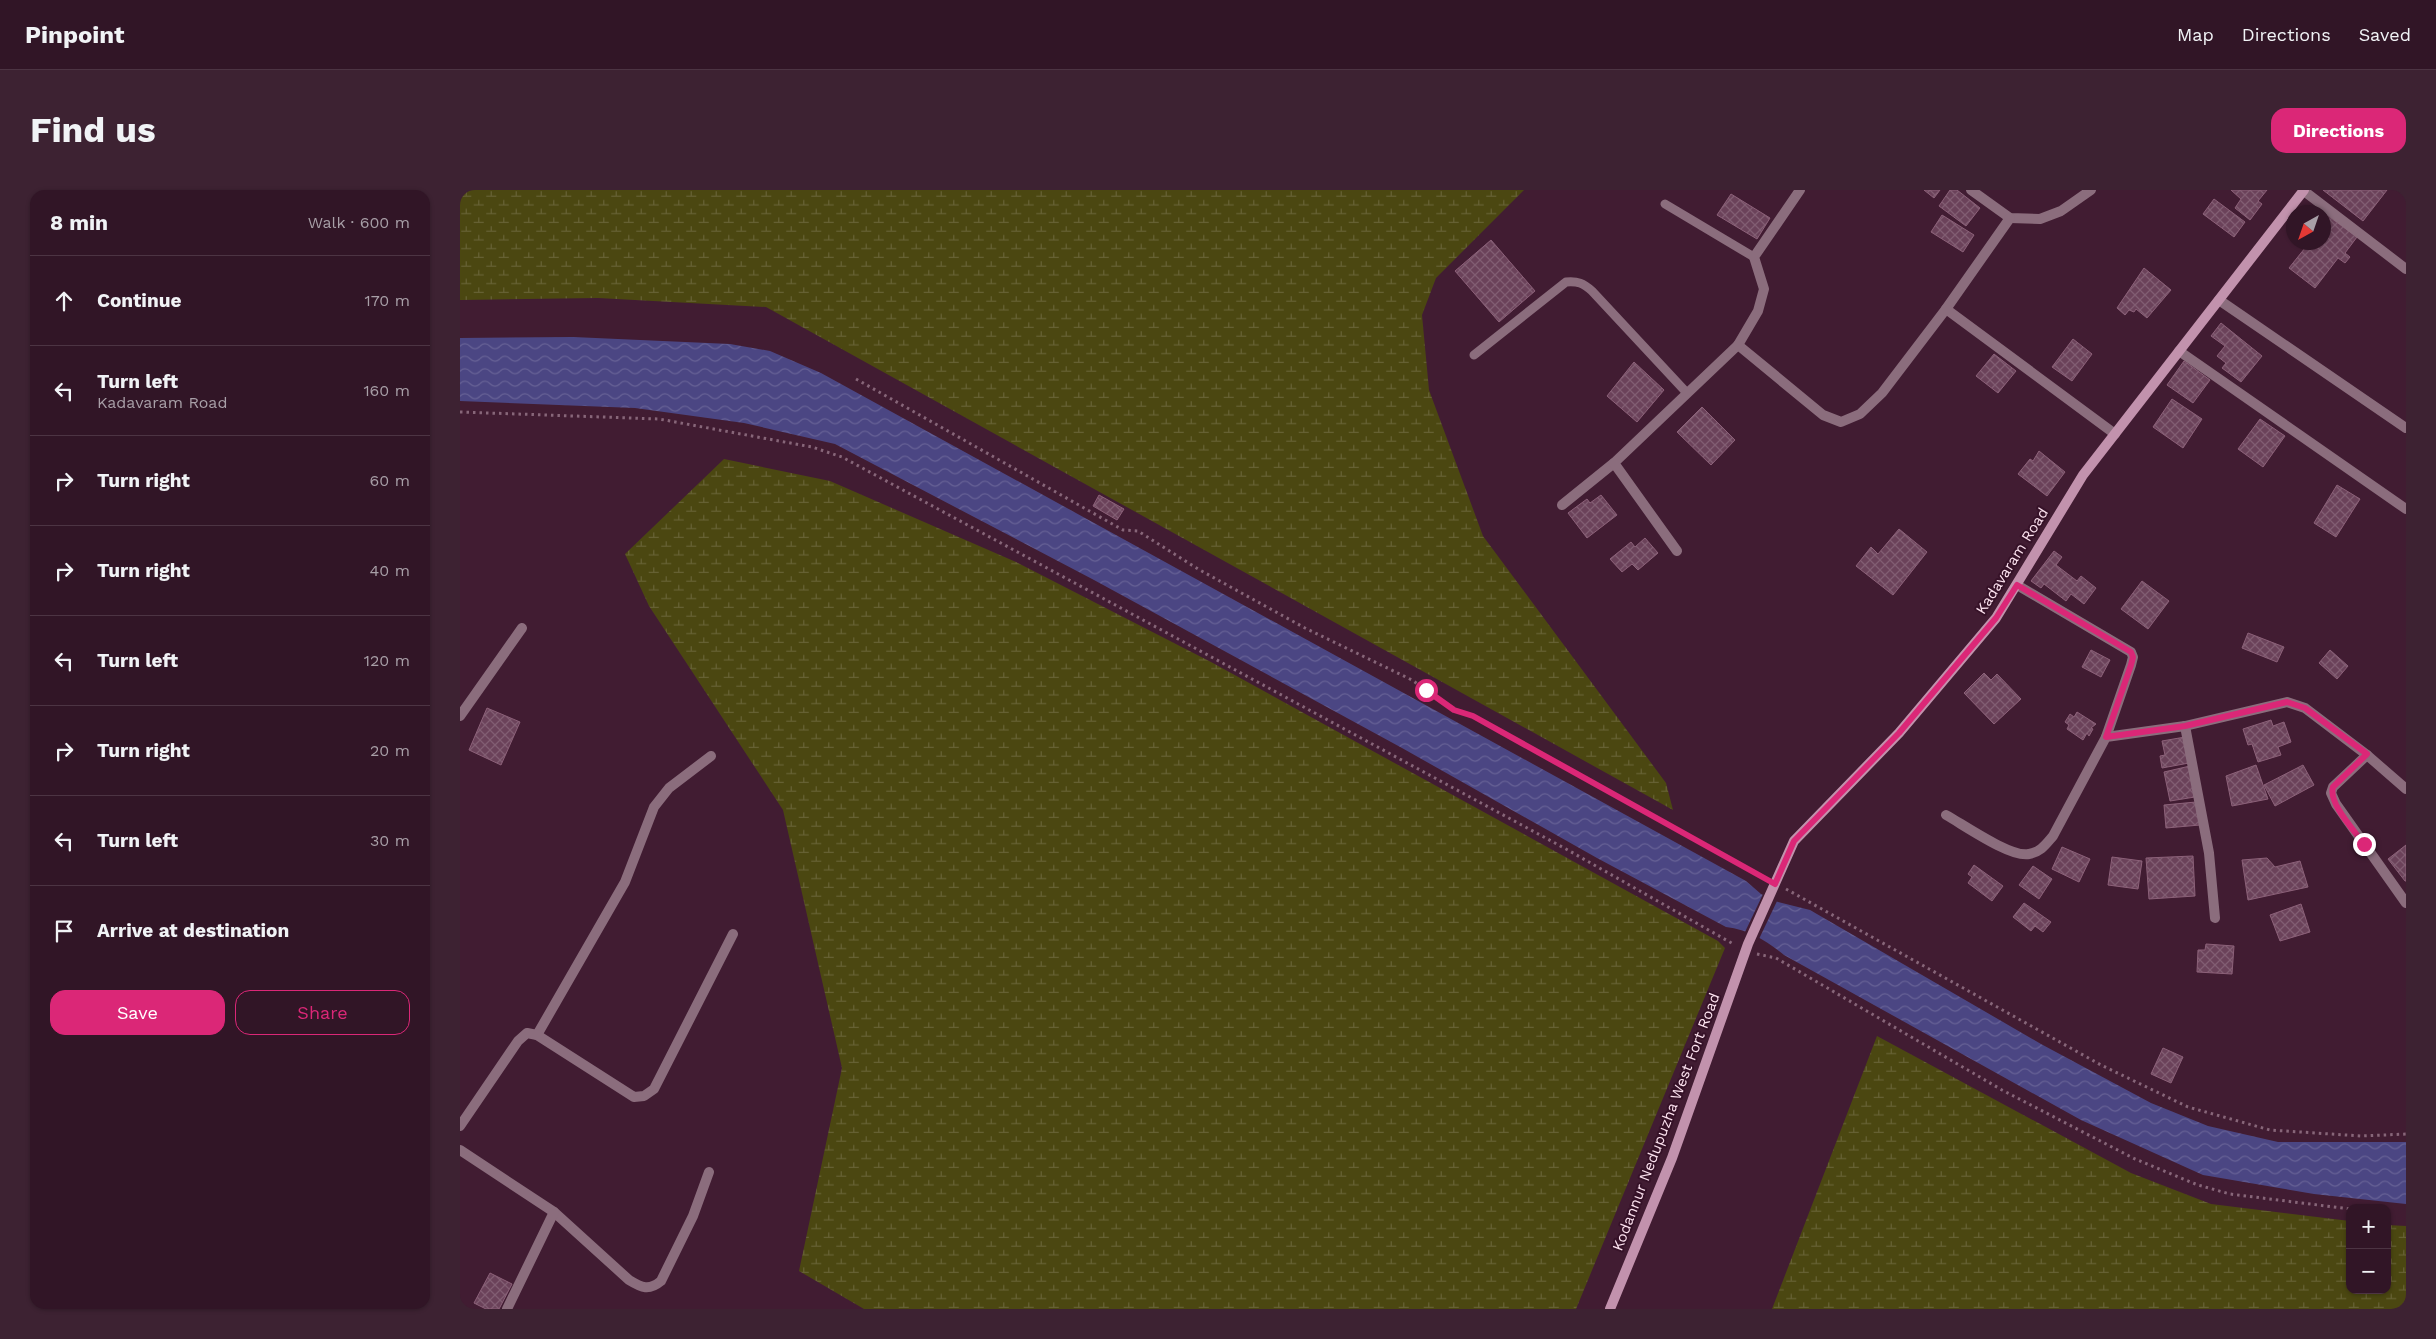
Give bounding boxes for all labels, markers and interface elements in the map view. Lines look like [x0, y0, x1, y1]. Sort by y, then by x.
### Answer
text: Pinpoint [25, 21, 125, 49]
text: Map [2177, 24, 2214, 45]
text: Directions [2242, 24, 2331, 45]
text: Saved [2359, 24, 2411, 45]
button: Directions [2271, 108, 2406, 153]
text: Find us [30, 109, 156, 151]
north arrow [2286, 205, 2331, 250]
text: 8 min [50, 210, 108, 235]
text: Walk · 600 m [308, 213, 410, 232]
icon: ahead [50, 287, 78, 315]
text: Continue [97, 289, 181, 312]
text: 170 m [364, 291, 410, 310]
text: Turn left [97, 370, 178, 393]
icon: left [50, 377, 78, 405]
text: 160 m [363, 381, 410, 400]
text: Kadavaram Road [97, 393, 227, 412]
icon: right [50, 467, 78, 495]
text: Turn right [97, 469, 190, 492]
text: 60 m [370, 471, 410, 490]
street label: Kadavaram Road [1972, 504, 2052, 618]
icon: right [50, 557, 78, 585]
text: Turn right [97, 559, 190, 582]
text: 40 m [370, 561, 410, 580]
icon: left [50, 647, 78, 675]
text: Turn left [97, 649, 178, 672]
text: 120 m [364, 651, 410, 670]
route start [1415, 679, 1438, 702]
icon: right [50, 737, 78, 765]
text: Turn right [97, 739, 190, 762]
text: 20 m [370, 741, 410, 760]
icon: left [50, 827, 78, 855]
text: Turn left [97, 829, 178, 852]
text: 30 m [370, 831, 410, 850]
route end [2353, 833, 2376, 856]
icon: arrive [50, 917, 78, 945]
text: Arrive at destination [97, 919, 289, 942]
button: Save [50, 990, 225, 1035]
button: Share [235, 990, 410, 1035]
street label: Kodannur Nedupuzha West Fort Road [1608, 991, 1724, 1253]
map controls [2346, 1204, 2391, 1294]
button: + [2346, 1204, 2391, 1249]
button: − [2346, 1249, 2391, 1294]

